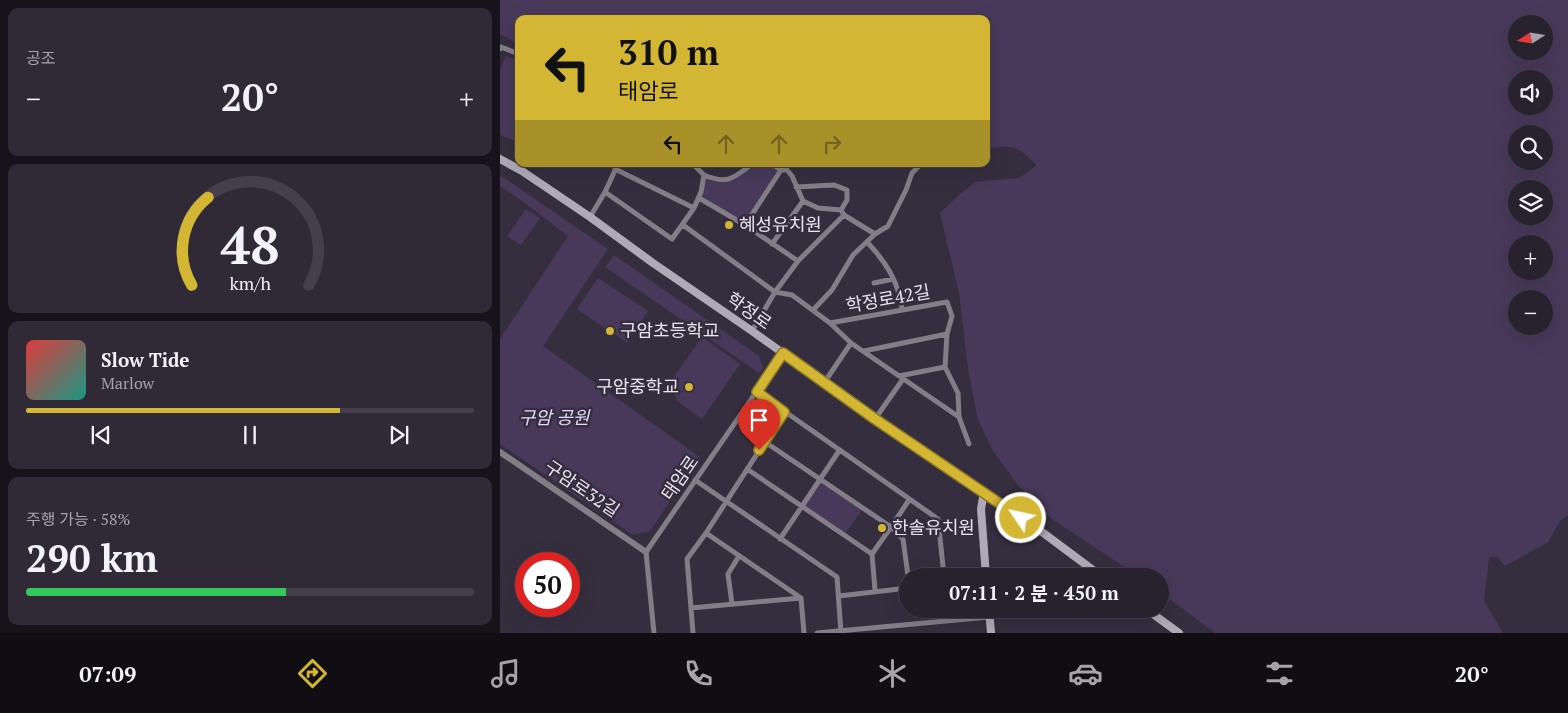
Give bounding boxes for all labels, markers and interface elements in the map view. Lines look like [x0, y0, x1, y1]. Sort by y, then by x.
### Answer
north arrow [1508, 15, 1552, 60]
map controls [1508, 15, 1553, 335]
text: 310 m [618, 29, 719, 75]
icon: left [535, 35, 600, 100]
text: 공조 [26, 47, 55, 69]
button: sound [1508, 70, 1553, 115]
text: 20° [221, 72, 279, 122]
text: 태암로 [618, 76, 679, 105]
text: − [26, 80, 41, 117]
text: + [459, 80, 474, 117]
button: search [1508, 125, 1553, 170]
icon: left [659, 130, 687, 158]
icon: ahead [712, 130, 740, 158]
icon: ahead [765, 130, 793, 158]
icon: right [818, 130, 846, 158]
button: layers [1508, 180, 1553, 225]
text: 48 [221, 210, 279, 279]
place label: 혜성유치원 [739, 212, 822, 236]
marker: 혜성유치원 [723, 219, 735, 231]
button: + [1508, 235, 1553, 280]
text: km/h [229, 271, 271, 295]
street label: 학정로42길 [844, 279, 932, 317]
street label: 학정로 [722, 286, 777, 334]
button: − [1508, 290, 1553, 335]
place label: 구암초등학교 [620, 318, 719, 342]
marker: 구암초등학교 [604, 325, 616, 337]
text: Slow Tide [101, 347, 190, 372]
text: Marlow [101, 372, 154, 394]
place label: 구암중학교 [596, 374, 679, 398]
marker: 구암중학교 [683, 381, 695, 393]
pin [738, 399, 780, 450]
park label: 구암 공원 [519, 405, 591, 429]
icon: arrive [745, 406, 773, 434]
icon: previous [87, 421, 115, 449]
icon: pause [236, 421, 264, 449]
icon: next [385, 421, 413, 449]
street label: 태암로 [655, 450, 703, 505]
street label: 구암로32길 [540, 454, 625, 522]
position arrow [994, 491, 1046, 543]
text: 주행 가능 · 58% [26, 508, 130, 530]
place label: 한솔유치원 [892, 515, 975, 539]
marker: 한솔유치원 [876, 522, 888, 534]
text: 290 km [26, 533, 158, 583]
speed limit sign: 50 [515, 552, 580, 617]
text: 07:11 · 2 분 · 450 m [949, 580, 1119, 605]
icon: directions [295, 656, 330, 691]
icon: music [488, 656, 523, 691]
icon: phone [681, 656, 716, 691]
icon: climate [875, 656, 910, 691]
icon: car [1068, 656, 1103, 691]
icon: filters [1262, 656, 1297, 691]
text: 07:09 [79, 659, 136, 688]
text: 20° [1455, 659, 1489, 688]

